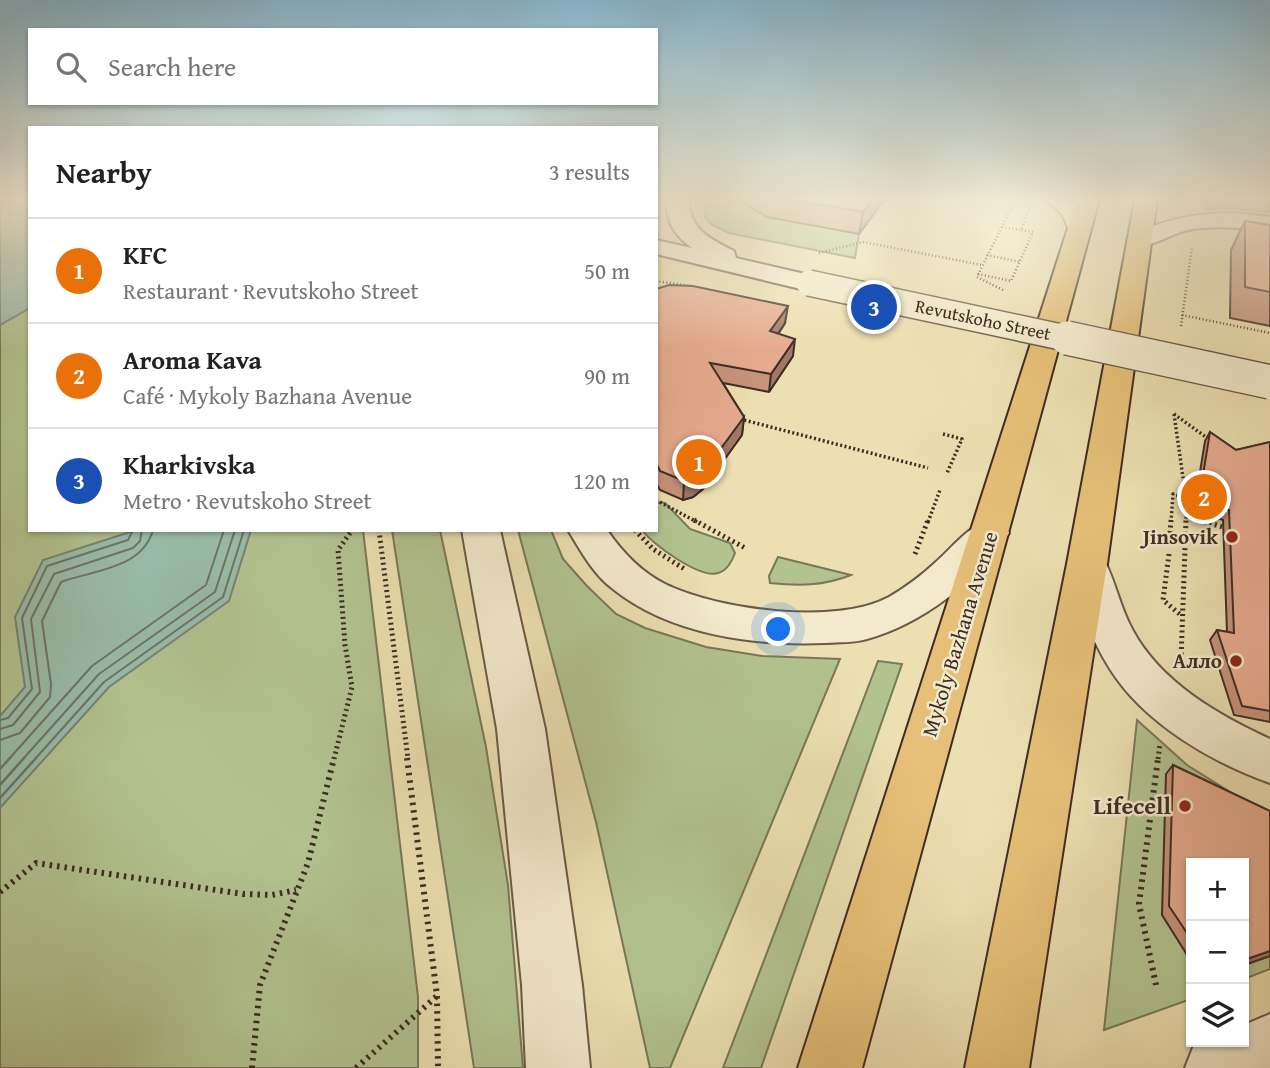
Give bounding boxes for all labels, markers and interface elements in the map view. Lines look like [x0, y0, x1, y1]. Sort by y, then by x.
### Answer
search box [28, 28, 658, 105]
text: Search here [108, 47, 236, 86]
icon: search [52, 48, 90, 86]
text: Nearby [56, 150, 152, 194]
text: 3 results [549, 155, 630, 188]
text: KFC [123, 235, 168, 274]
text: 1 [73, 254, 85, 287]
text: 50 m [584, 254, 630, 287]
text: Restaurant · Revutskoho Street [123, 274, 419, 307]
pin: 3 [851, 281, 897, 333]
street label: Revutskoho Street [913, 292, 1054, 347]
text: Aroma Kava [123, 340, 262, 379]
text: 2 [73, 359, 85, 392]
text: 90 m [584, 359, 630, 392]
text: Café · Mykoly Bazhana Avenue [123, 379, 412, 412]
pin: 1 [676, 436, 722, 488]
text: Kharkivska [123, 445, 256, 484]
text: 3 [73, 464, 85, 497]
text: 120 m [573, 464, 630, 497]
pin: 2 [1181, 471, 1227, 523]
text: Metro · Revutskoho Street [123, 484, 372, 517]
place label: Jinsovik [1140, 521, 1219, 552]
street label: Mykoly Bazhana Avenue [914, 527, 1006, 740]
marker: Jinsovik [1224, 529, 1240, 545]
your location [761, 612, 795, 646]
place label: Алло [1173, 645, 1222, 676]
marker: Алло [1228, 653, 1244, 669]
place label: Lifecell [1093, 788, 1172, 823]
marker: Lifecell [1177, 798, 1193, 814]
map controls [1186, 858, 1249, 1047]
button: + [1186, 858, 1249, 921]
button: − [1186, 921, 1249, 984]
button: layers [1186, 984, 1249, 1047]

